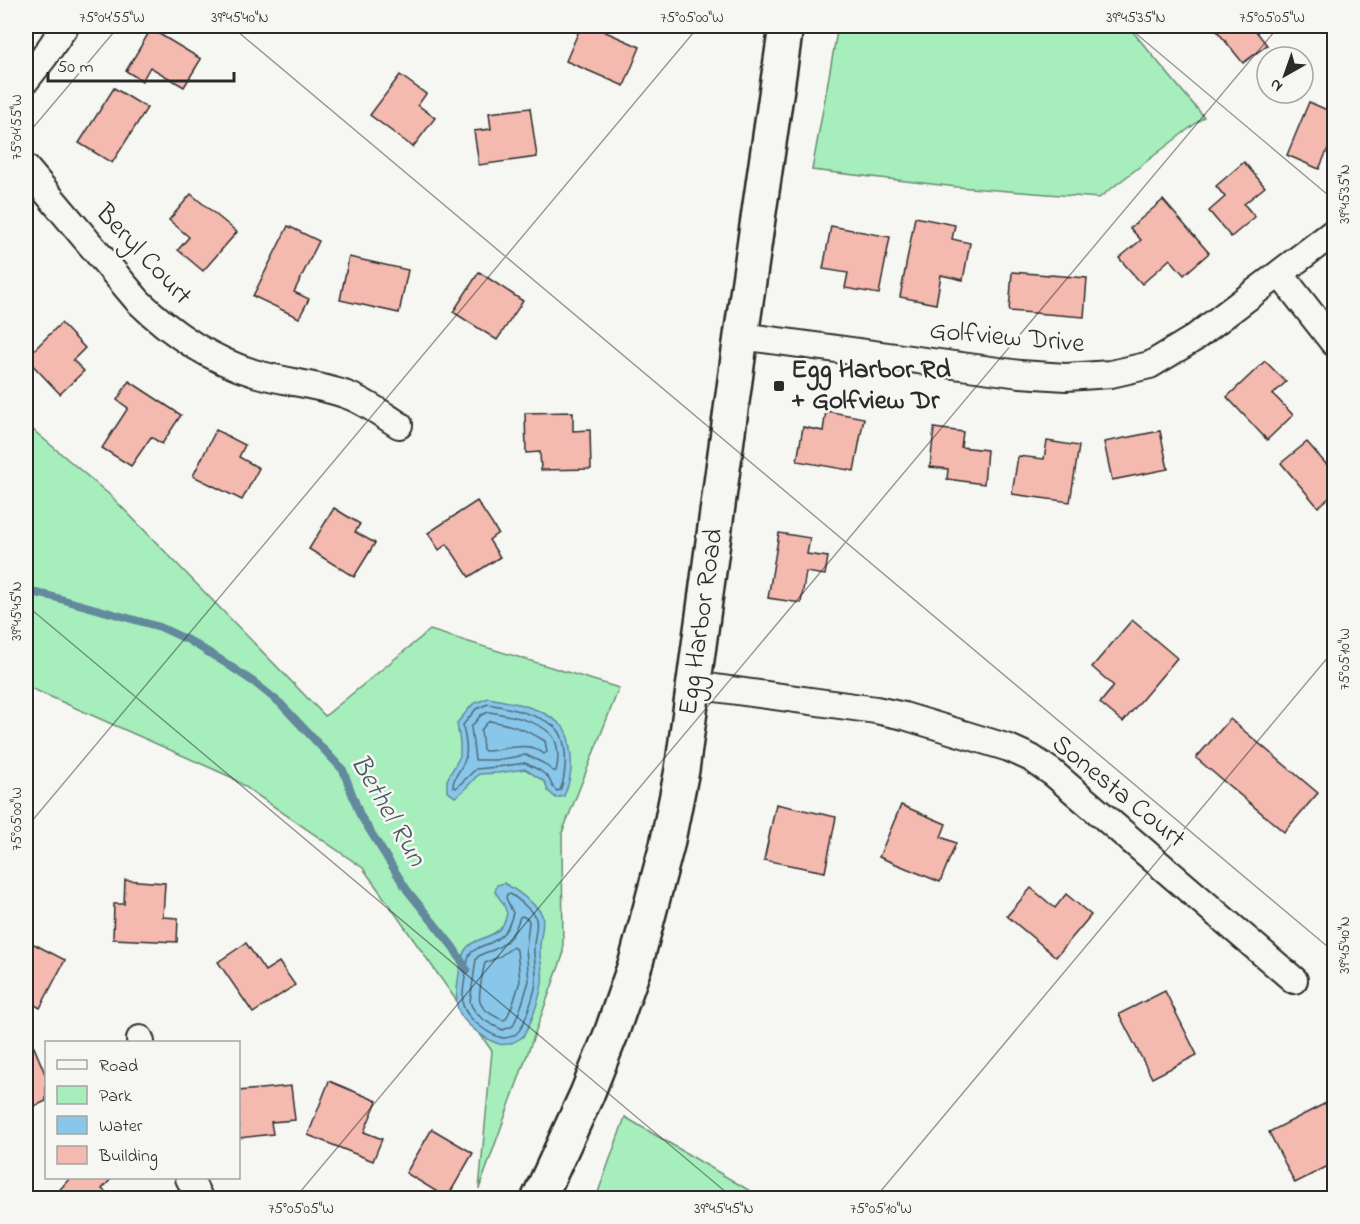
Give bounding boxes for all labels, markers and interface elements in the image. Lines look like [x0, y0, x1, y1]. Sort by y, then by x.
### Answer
text: 75°04'55"W [79, 7, 145, 29]
text: 39°45'40"N [211, 7, 269, 29]
text: 75°05'00"W [660, 7, 724, 29]
text: 39°45'35"N [1106, 7, 1166, 29]
text: 75°05'05"W [1239, 7, 1305, 29]
scale bar [48, 45, 234, 83]
north arrow [1255, 45, 1315, 105]
text: 50 m [57, 55, 94, 81]
text: N [1265, 72, 1288, 98]
text: 75°04'55"W [6, 94, 28, 160]
text: 39°45'35"N [1334, 164, 1356, 224]
street label: Beryl Court [85, 195, 200, 315]
street label: Golfview Drive [928, 312, 1087, 364]
place label: Egg Harbor Rd + Golfview Dr [791, 351, 951, 421]
marker: Egg Harbor Rd + Golfview Dr [772, 379, 786, 393]
street label: Egg Harbor Road [670, 526, 734, 718]
text: 39°45'45"N [6, 581, 28, 641]
text: 75°05'10"W [1334, 628, 1356, 690]
street label: Sonesta Court [1043, 726, 1193, 858]
water label: Bethel Run [338, 747, 436, 876]
text: 75°05'00"W [6, 787, 28, 851]
text: 39°45'40"N [1334, 916, 1356, 974]
legend [45, 1041, 240, 1179]
text: Road [99, 1054, 138, 1080]
text: Park [99, 1084, 132, 1110]
text: Water [99, 1114, 143, 1140]
text: Building [98, 1144, 158, 1171]
text: 75°05'05"W [268, 1198, 334, 1220]
text: 39°45'45"N [694, 1198, 754, 1220]
text: 75°05'10"W [850, 1198, 912, 1220]

